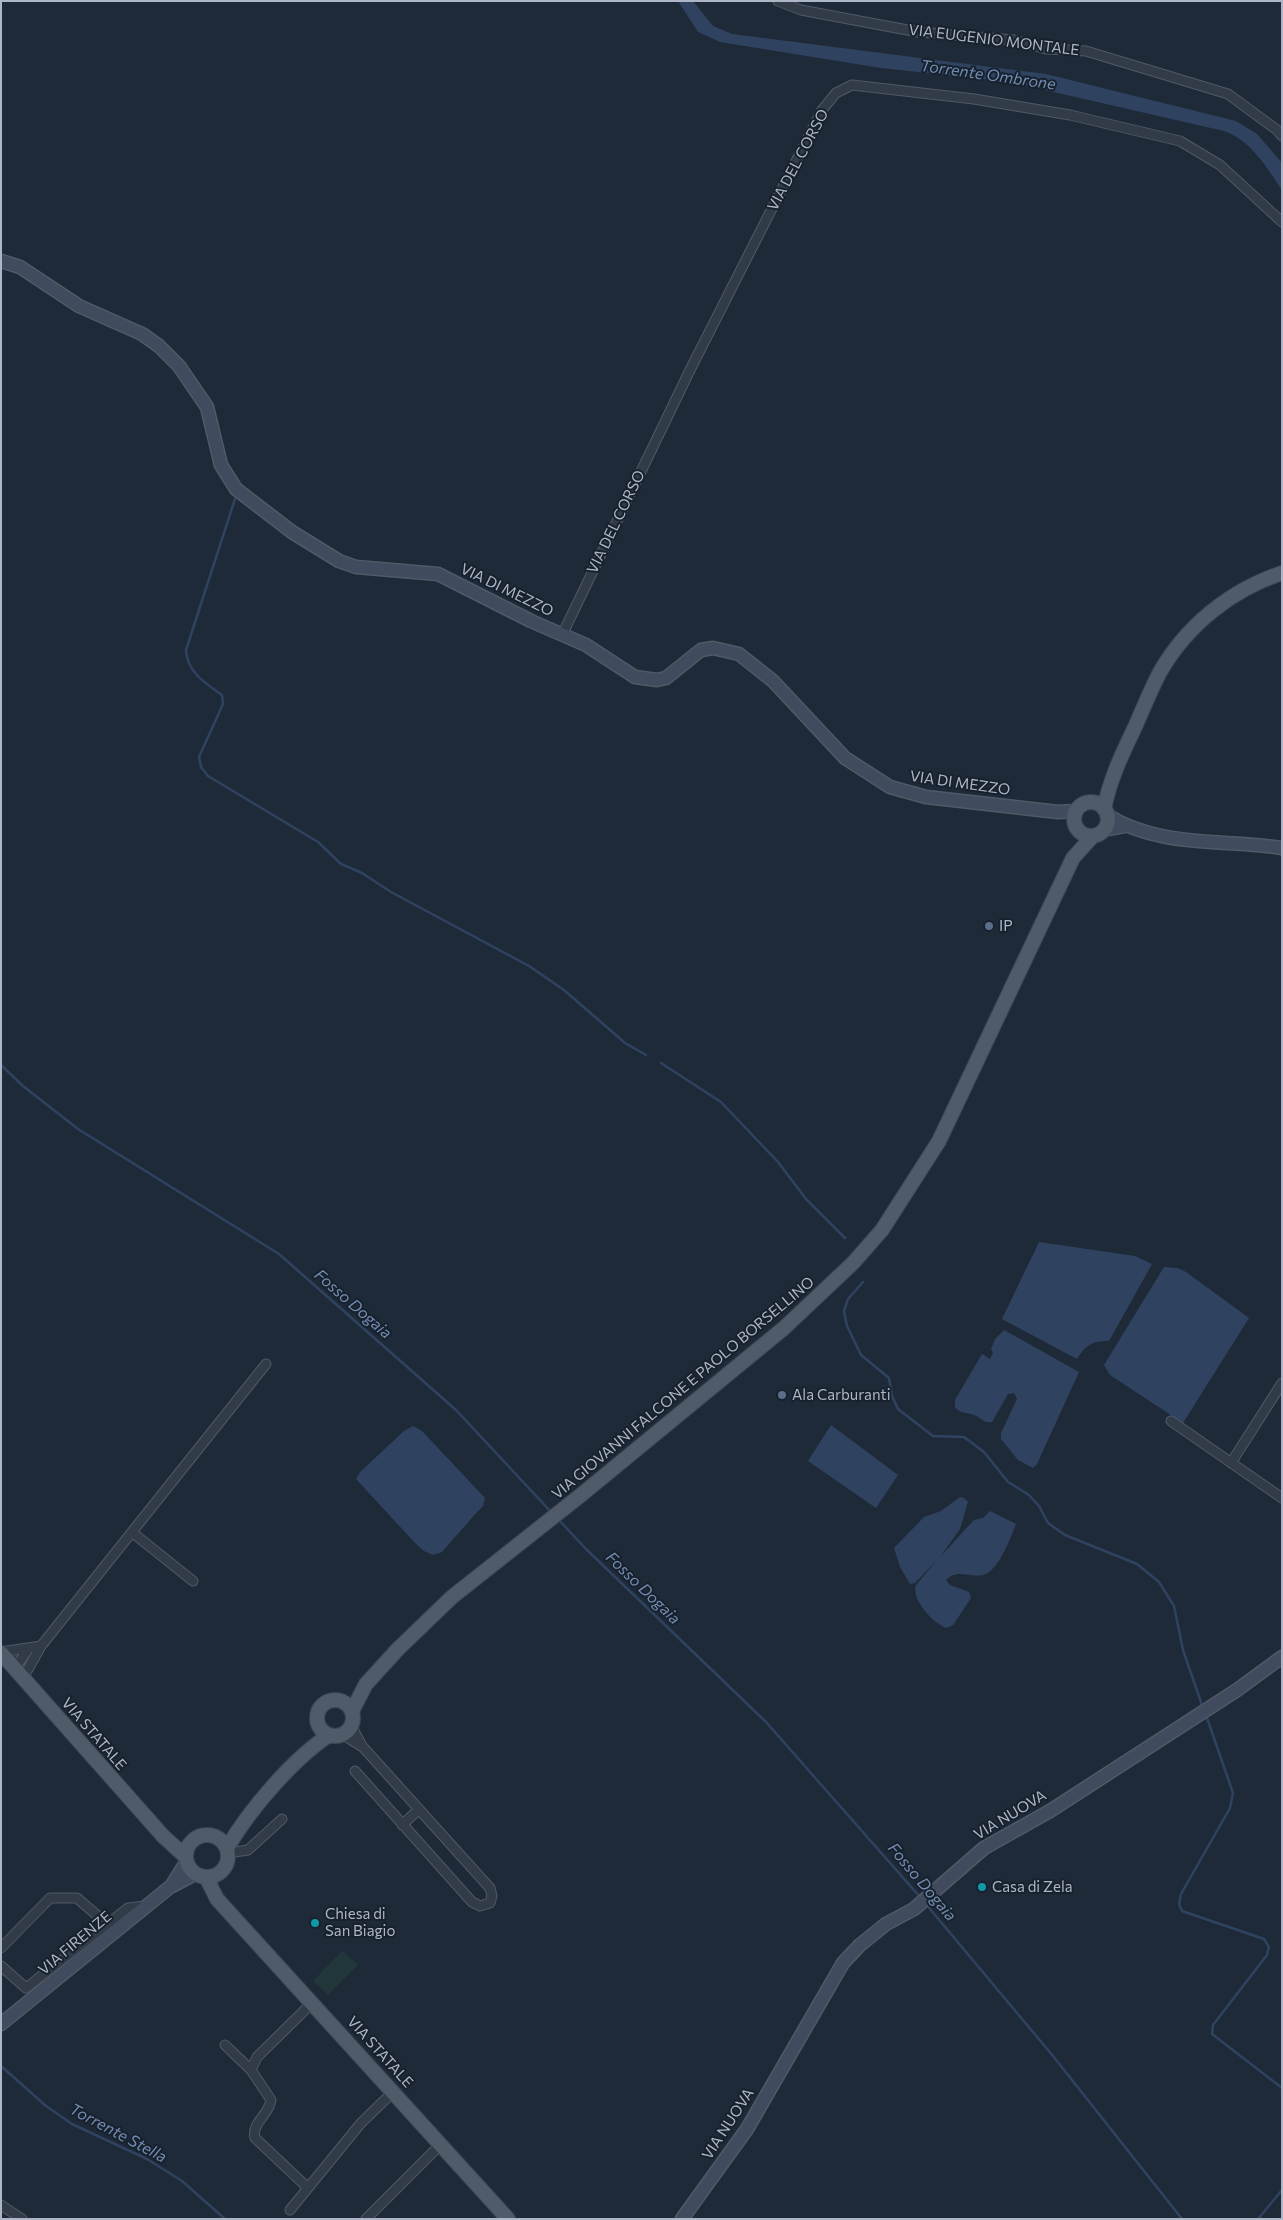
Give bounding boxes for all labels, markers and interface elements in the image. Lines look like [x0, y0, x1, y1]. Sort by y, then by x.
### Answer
street label: VIA EUGENIO MONTALE [908, 21, 1080, 59]
water label: Torrente Ombrone [919, 56, 1057, 94]
street label: VIA DEL CORSO [764, 106, 832, 214]
street label: VIA DEL CORSO [583, 467, 649, 577]
street label: VIA DI MEZZO [458, 560, 556, 620]
street label: VIA DI MEZZO [909, 767, 1011, 799]
place label: IP [999, 917, 1013, 935]
marker: IP [983, 920, 995, 932]
water label: Fosso Dogaia [310, 1265, 396, 1343]
street label: VIA GIOVANNI FALCONE E PAOLO BORSELLINO [548, 1273, 818, 1503]
place label: Ala Carburanti [792, 1386, 891, 1404]
marker: Ala Carburanti [776, 1389, 788, 1401]
water label: Fosso Dogaia [602, 1548, 684, 1628]
street label: VIA STATALE [58, 1694, 130, 1774]
street label: VIA NUOVA [970, 1786, 1050, 1844]
water label: Fosso Dogaia [884, 1839, 960, 1925]
place label: Casa di Zela [992, 1878, 1073, 1896]
marker: Casa di Zela [976, 1881, 988, 1893]
place label: Chiesa di San Biagio [325, 1905, 395, 1940]
street label: VIA FIRENZE [35, 1907, 115, 1979]
marker: Chiesa di San Biagio [309, 1917, 321, 1929]
street label: VIA STATALE [343, 2013, 417, 2091]
street label: VIA NUOVA [698, 2085, 758, 2163]
water label: Torrente Stella [66, 2099, 170, 2167]

